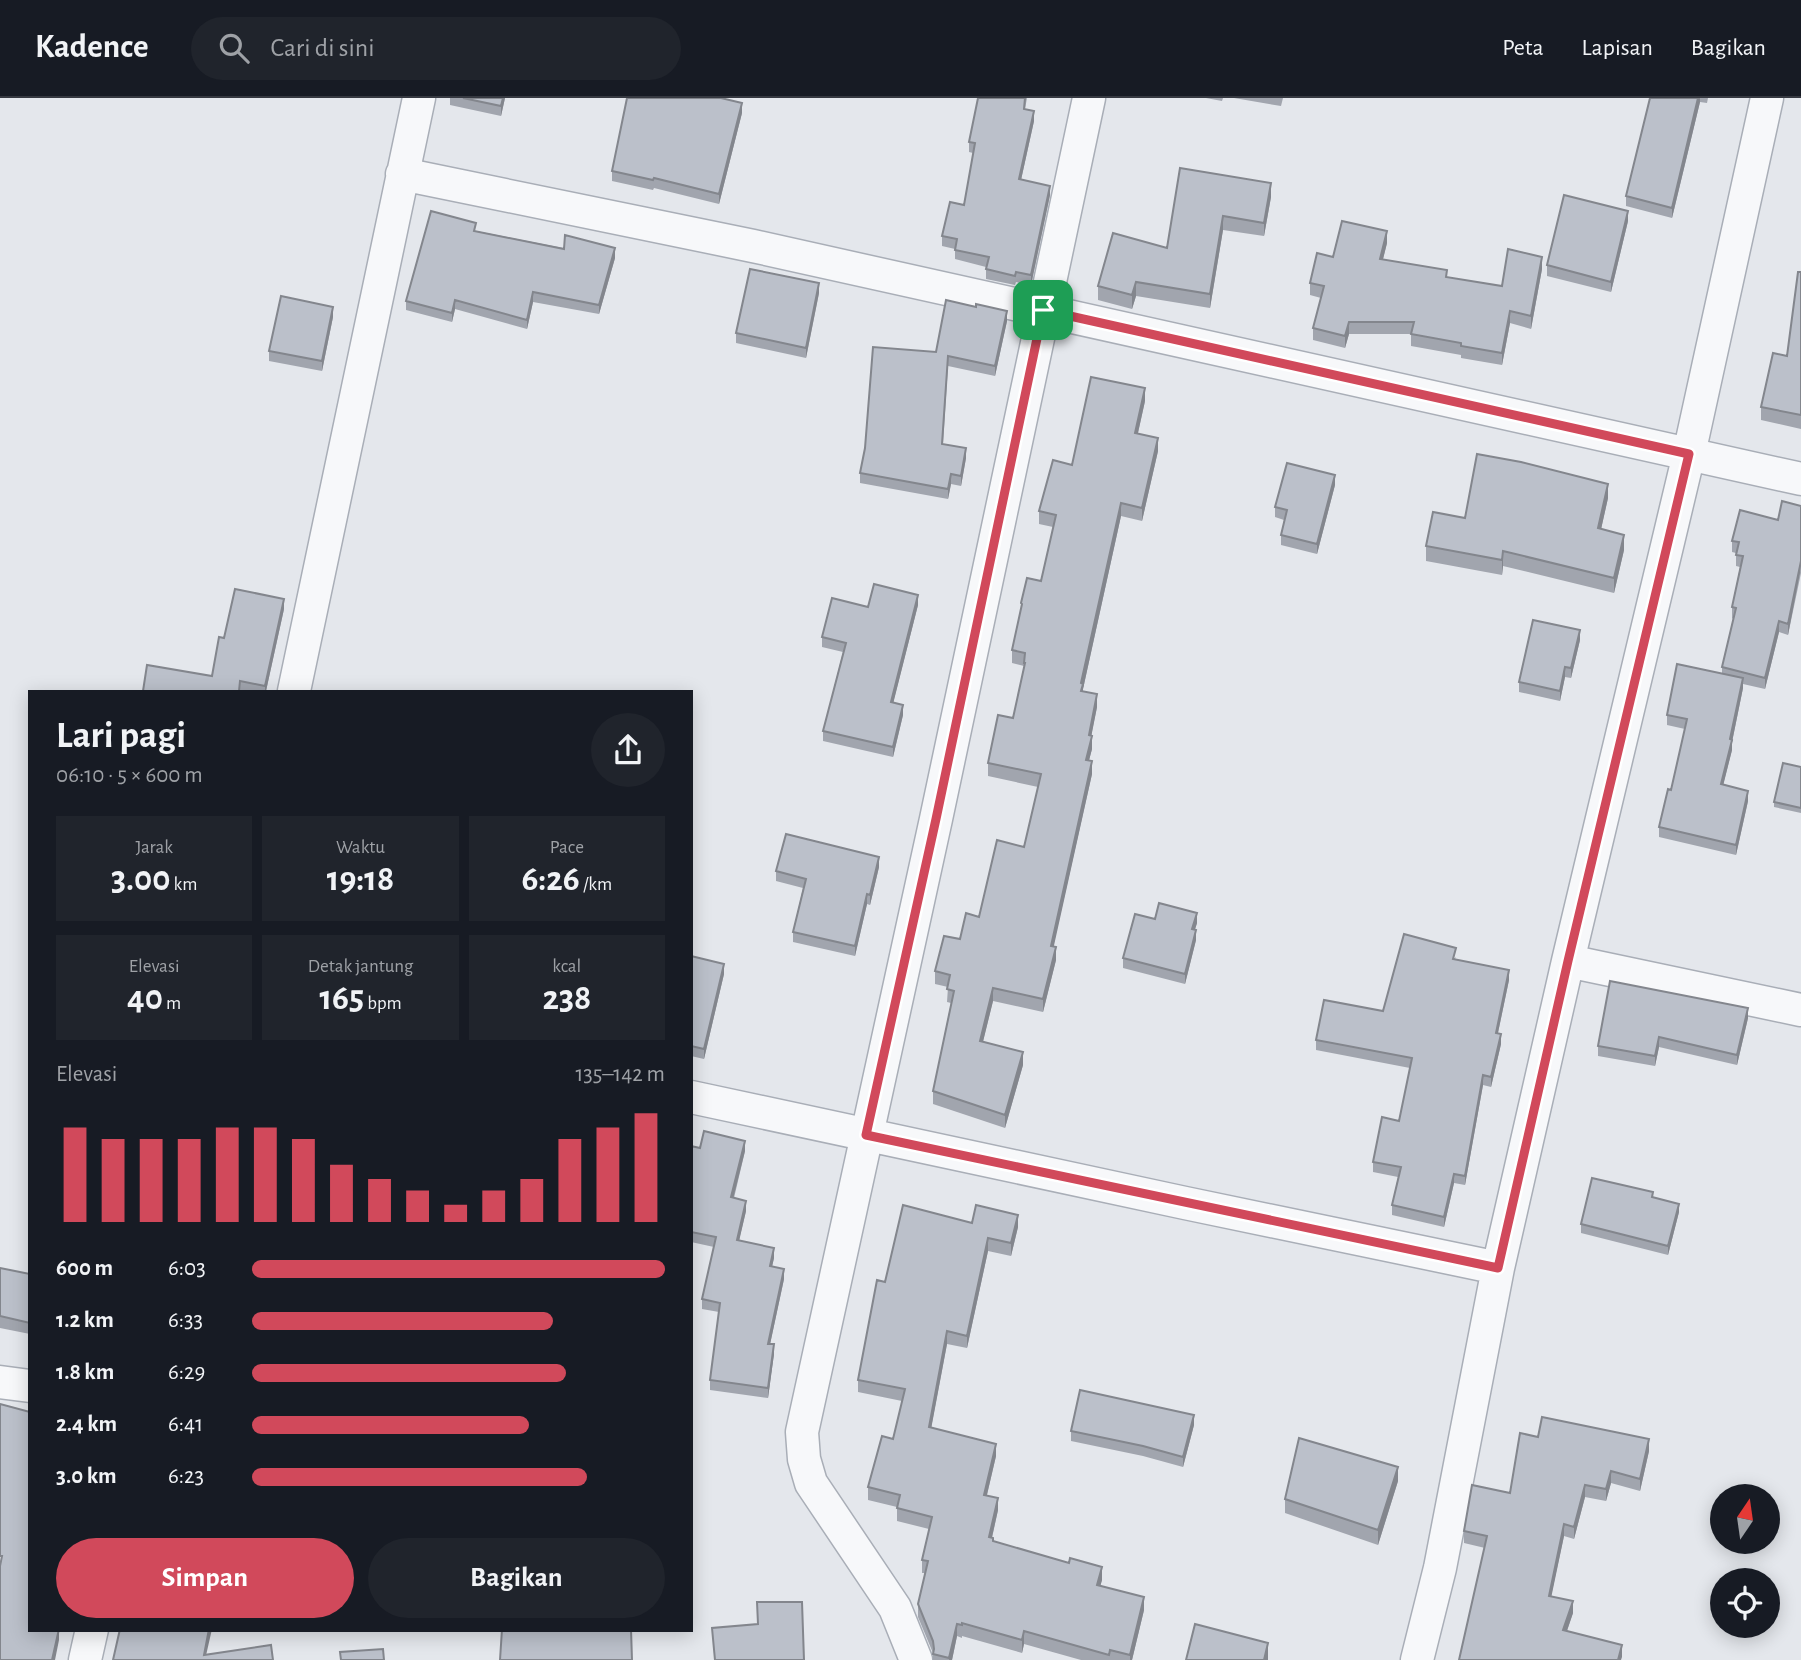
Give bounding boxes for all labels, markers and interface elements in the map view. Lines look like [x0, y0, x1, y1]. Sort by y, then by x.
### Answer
search box [191, 17, 681, 80]
icon: search [215, 29, 253, 67]
text: Kadence [35, 31, 149, 64]
text: Cari di sini [271, 35, 374, 61]
text: Peta [1502, 36, 1544, 60]
text: Lapisan [1582, 36, 1653, 60]
text: Bagikan [1691, 36, 1766, 60]
pin [1013, 280, 1073, 340]
icon: arrive [1024, 291, 1062, 329]
button: share [591, 713, 665, 787]
text: Lari pagi [56, 717, 186, 755]
text: 06:10 · 5 × 600 m [56, 764, 203, 787]
text: Jarak [135, 838, 173, 857]
text: Waktu [336, 838, 385, 857]
text: Pace [550, 838, 584, 857]
text: 3.00 [111, 862, 170, 897]
text: 19:18 [327, 862, 394, 897]
text: 6:26 [521, 862, 580, 897]
text: km [170, 875, 197, 894]
text: /km [580, 875, 612, 894]
text: Elevasi [129, 957, 180, 976]
text: Detak jantung [308, 957, 413, 976]
text: kcal [552, 957, 581, 976]
text: 40 [127, 981, 163, 1016]
text: 165 [319, 981, 364, 1016]
text: 238 [542, 981, 591, 1016]
text: m [163, 994, 181, 1013]
text: bpm [364, 994, 402, 1013]
text: Elevasi [56, 1063, 117, 1086]
text: 135–142 m [575, 1063, 665, 1086]
text: 600 m [56, 1257, 113, 1280]
text: 6:03 [168, 1257, 206, 1280]
text: 1.2 km [56, 1309, 114, 1332]
text: 6:33 [168, 1309, 203, 1332]
text: 1.8 km [56, 1361, 114, 1384]
text: 6:29 [168, 1361, 205, 1384]
text: 2.4 km [56, 1413, 117, 1436]
text: 6:41 [168, 1413, 203, 1436]
text: 3.0 km [56, 1465, 117, 1488]
text: 6:23 [168, 1465, 204, 1488]
north arrow [1710, 1484, 1780, 1554]
map controls [1710, 1484, 1780, 1638]
button: Simpan [56, 1538, 354, 1618]
button: Bagikan [368, 1538, 665, 1618]
button: locate [1710, 1568, 1780, 1638]

